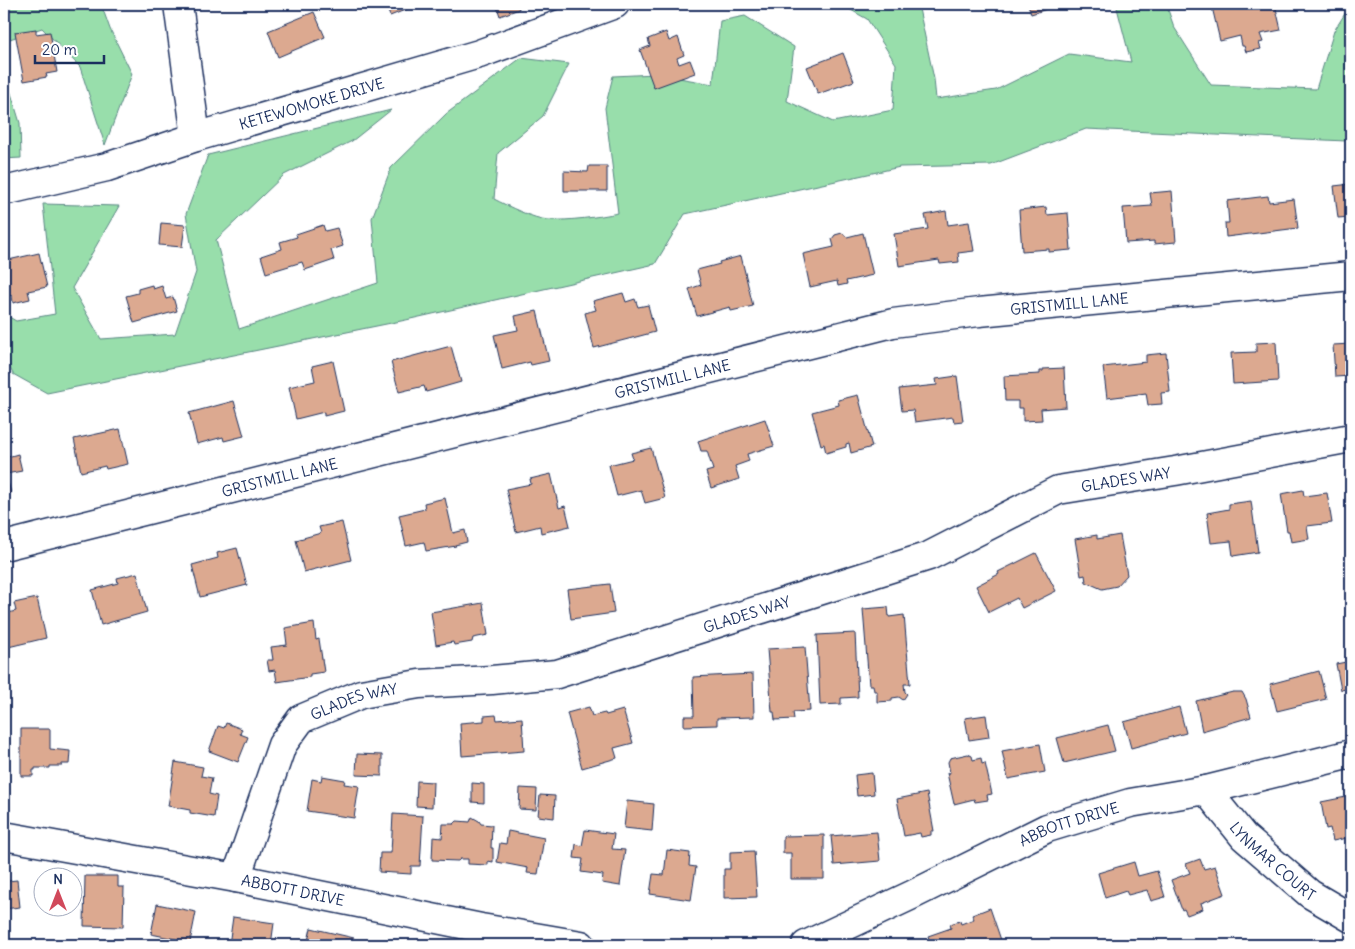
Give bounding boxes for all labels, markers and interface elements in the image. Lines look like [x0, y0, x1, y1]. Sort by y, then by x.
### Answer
scale bar [35, 32, 104, 64]
text: 20 m [42, 40, 77, 59]
street label: KETEWOMOKE DRIVE [237, 73, 386, 133]
street label: GRISTMILL LANE [1009, 288, 1130, 318]
street label: GRISTMILL LANE [612, 355, 732, 402]
street label: GRISTMILL LANE [220, 453, 340, 501]
street label: GLADES WAY [1080, 462, 1173, 496]
street label: GLADES WAY [700, 591, 793, 637]
street label: GLADES WAY [307, 678, 399, 724]
street label: ABBOTT DRIVE [1016, 797, 1121, 850]
street label: LYNMAR COURT [1226, 818, 1319, 905]
north arrow [32, 866, 82, 916]
text: N [53, 870, 63, 888]
street label: ABBOTT DRIVE [240, 870, 346, 909]

